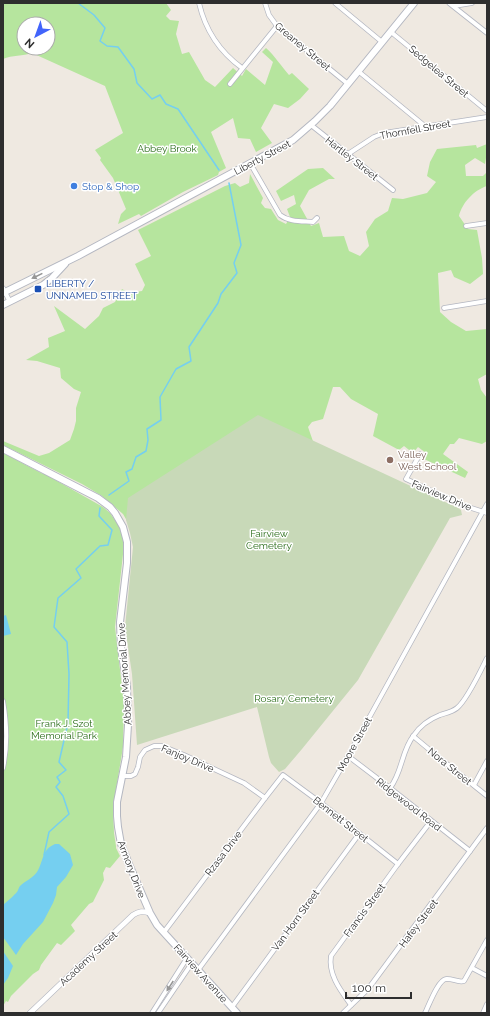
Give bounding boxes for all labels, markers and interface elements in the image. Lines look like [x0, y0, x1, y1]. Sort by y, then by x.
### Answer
north arrow [16, 16, 56, 56]
street label: Greaney Street [273, 20, 333, 73]
text: N [22, 36, 37, 51]
street label: Sedgelea Street [407, 43, 471, 100]
street label: Thornfell Street [379, 118, 452, 141]
street label: Hartley Street [323, 135, 381, 183]
street label: Liberty Street [232, 138, 293, 177]
park label: Abbey Brook [137, 143, 198, 154]
marker: Stop & Shop [69, 181, 79, 191]
place label: Stop & Shop [82, 181, 139, 192]
one-way arrow [31, 273, 43, 279]
place label: LIBERTY / UNNAMED STREET [46, 278, 137, 301]
marker: LIBERTY / UNNAMED STREET [33, 284, 43, 294]
place label: Valley West School [398, 449, 457, 472]
marker: Valley West School [385, 455, 395, 465]
street label: Fairview Drive [410, 478, 473, 513]
park label: Fairview Cemetery [246, 528, 292, 551]
street label: Abbey Memorial Drive [115, 622, 134, 725]
park label: Rosary Cemetery [254, 693, 334, 704]
street label: Moore Street [335, 715, 374, 773]
park label: Frank J. Szot Memorial Park [31, 718, 98, 741]
street label: Fanjoy Drive [160, 742, 216, 775]
street label: Nora Street [426, 745, 474, 788]
street label: Ridgewood Road [374, 776, 443, 833]
street label: Bennett Street [311, 794, 371, 845]
street label: Rzasa Drive [203, 828, 244, 878]
street label: Armory Drive [116, 839, 148, 900]
street label: Francis Street [341, 881, 388, 939]
street label: Van Horn Street [270, 887, 322, 953]
street label: Hafey Street [397, 897, 440, 949]
street label: Academy Street [57, 929, 120, 988]
street label: Fairview Avenue [172, 942, 230, 1005]
scale bar [346, 974, 411, 1000]
one-way arrow [166, 980, 173, 991]
text: 100 m [352, 981, 386, 995]

